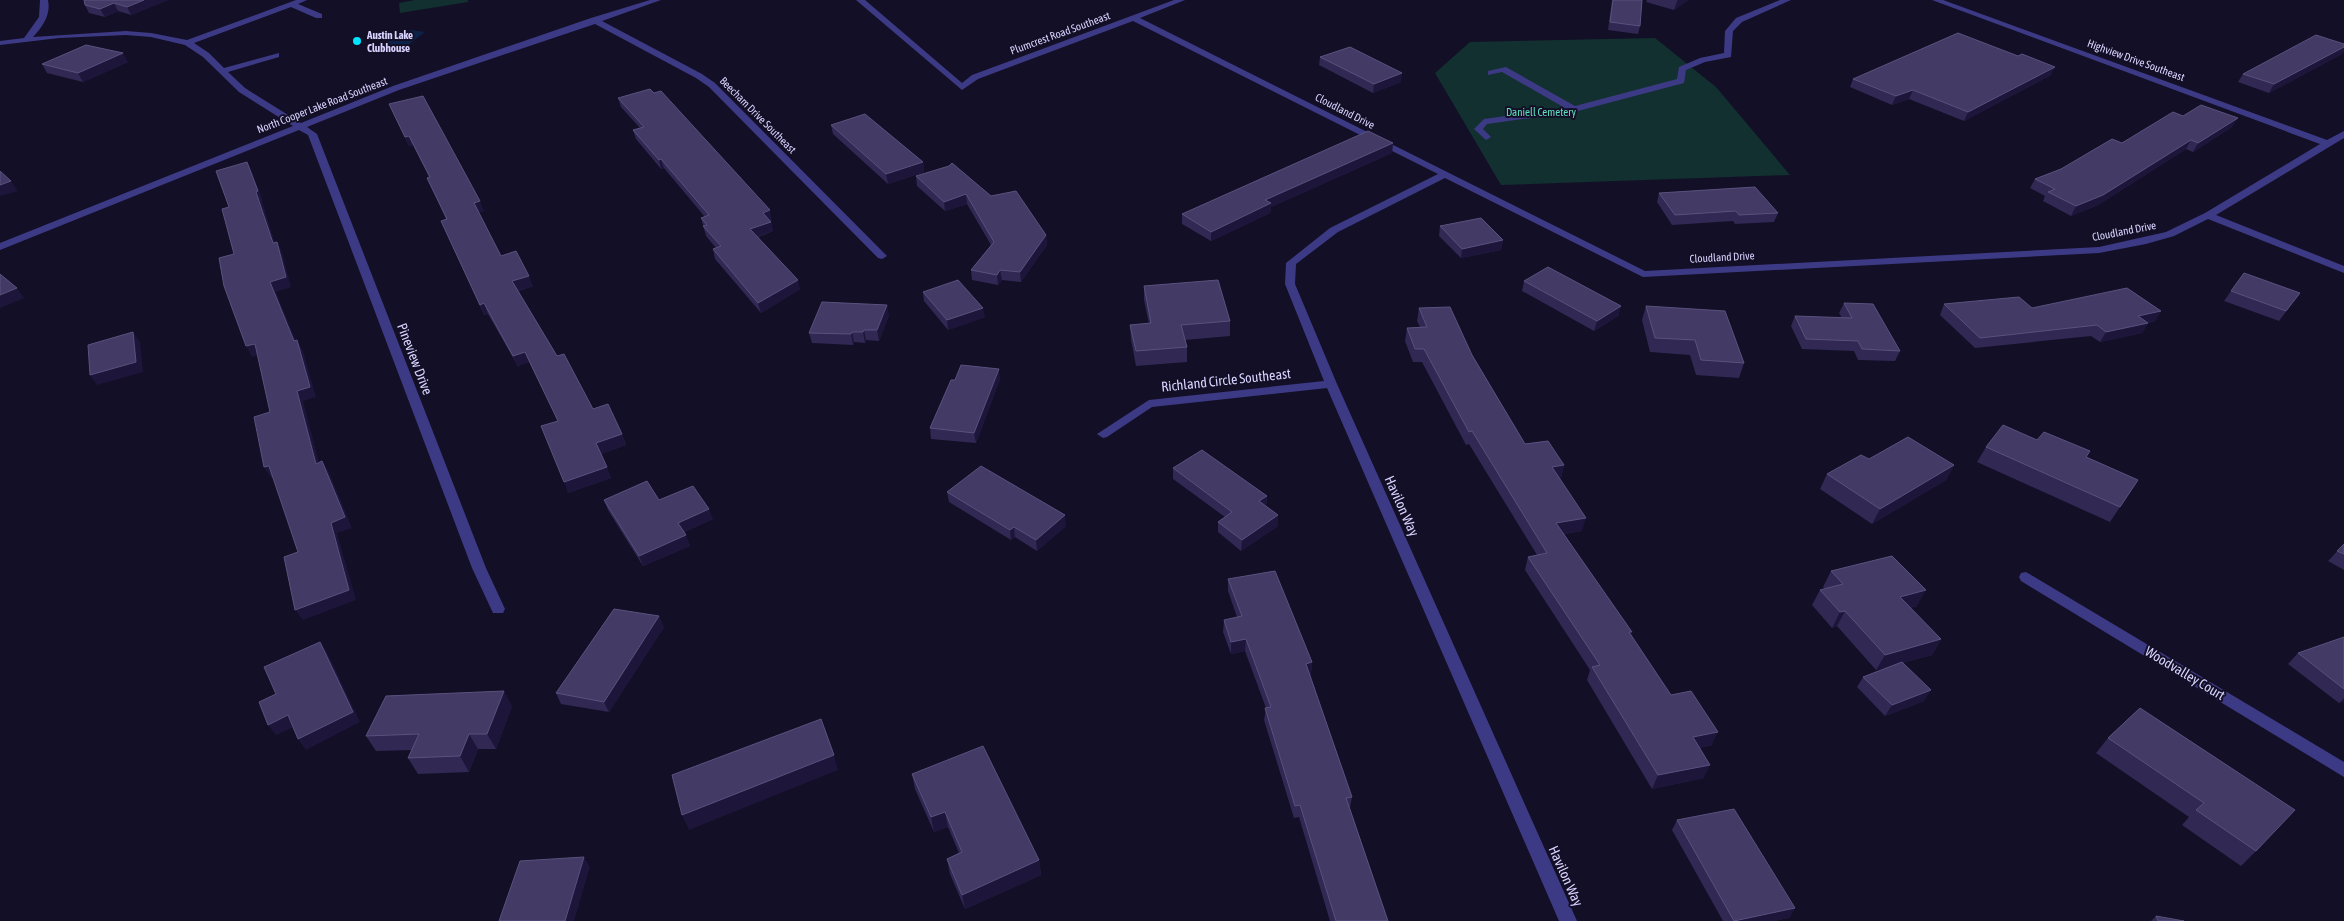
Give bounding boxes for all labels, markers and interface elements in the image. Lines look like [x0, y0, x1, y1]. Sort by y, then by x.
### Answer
street label: Plumcrest Road Southeast [1008, 9, 1112, 57]
place label: Austin Lake Clubhouse [366, 29, 413, 54]
marker: Austin Lake Clubhouse [351, 35, 363, 47]
street label: Highview Drive Southeast [2086, 37, 2186, 83]
street label: Beecham Drive Southeast [717, 74, 799, 156]
street label: North Cooper Lake Road Southeast [255, 75, 389, 135]
street label: Cloudland Drive [1313, 91, 1377, 131]
park label: Daniell Cemetery [1506, 106, 1577, 118]
street label: Cloudland Drive [2091, 219, 2157, 243]
street label: Cloudland Drive [1689, 249, 1755, 265]
street label: Pineview Drive [394, 321, 436, 397]
street label: Richland Circle Southeast [1160, 365, 1292, 395]
street label: Havilon Way [1382, 473, 1423, 539]
street label: Woodvalley Court [2142, 643, 2228, 703]
street label: Havilon Way [1546, 843, 1587, 909]

